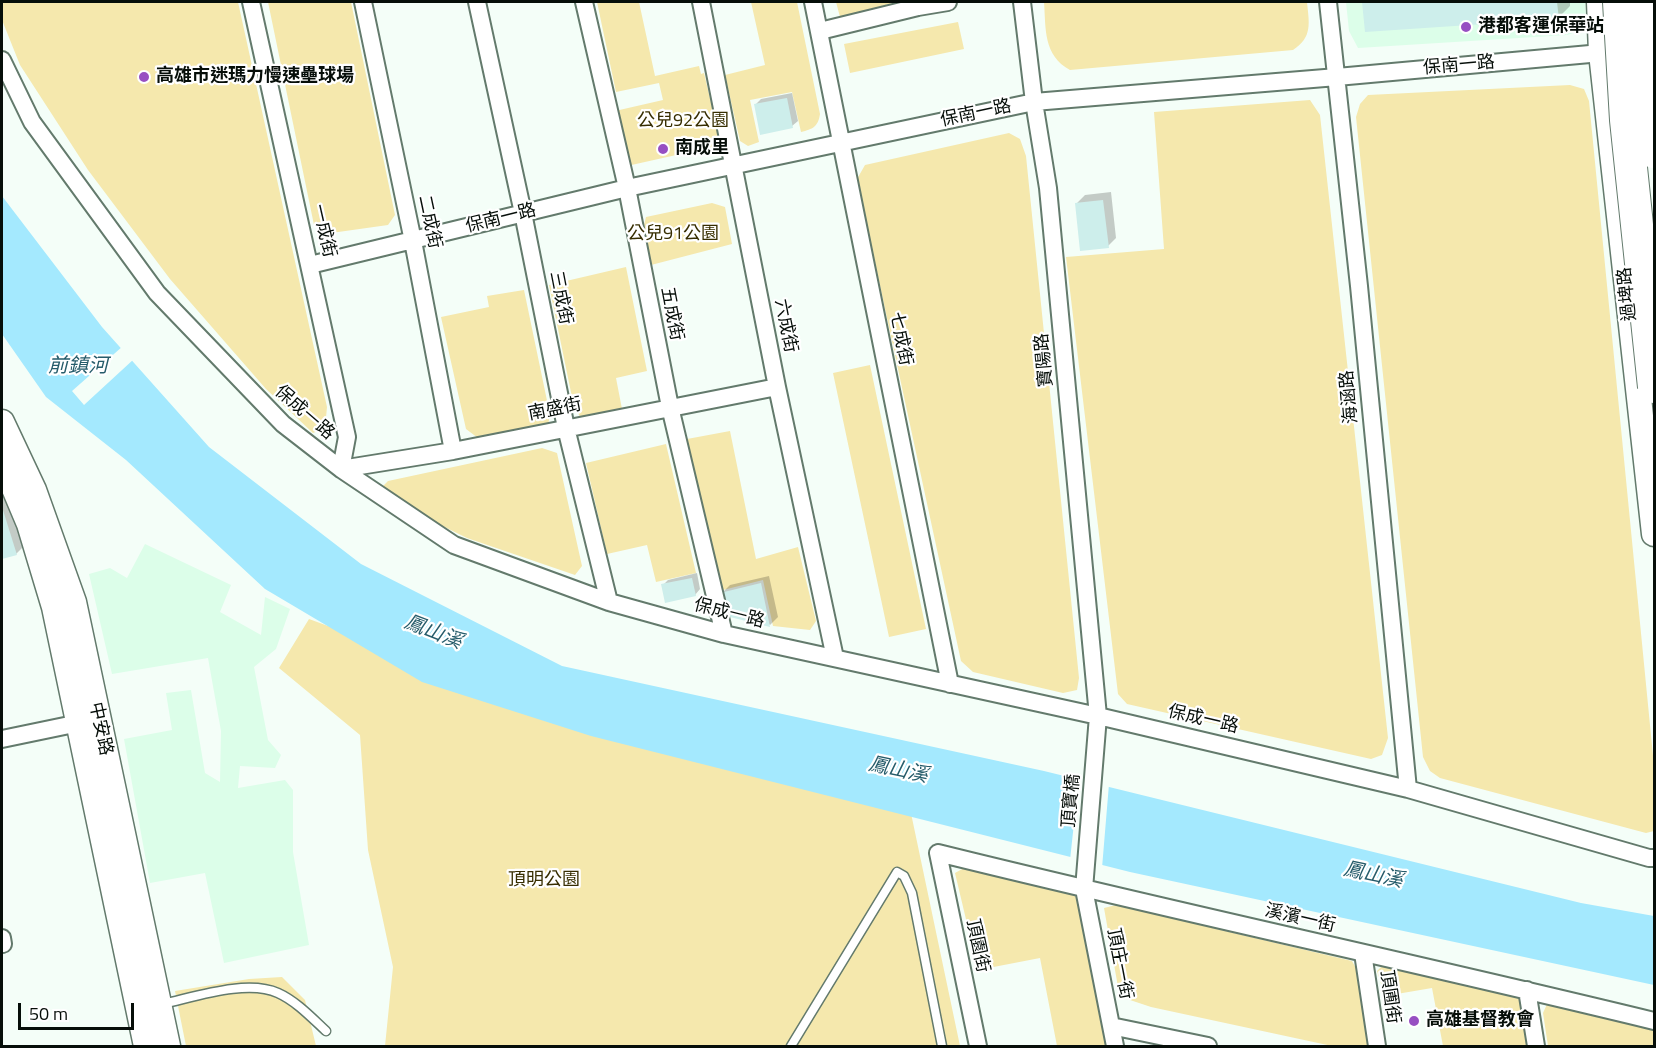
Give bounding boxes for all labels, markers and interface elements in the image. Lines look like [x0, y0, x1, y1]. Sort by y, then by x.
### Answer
place label: 港都客運保華站 [1478, 16, 1604, 38]
marker: 港都客運保華站 [1459, 20, 1473, 34]
street label: 保南一路 [1422, 52, 1496, 80]
place label: 高雄市迷瑪力慢速壘球場 [156, 66, 354, 88]
marker: 高雄市迷瑪力慢速壘球場 [137, 70, 151, 84]
street label: 保南一路 [939, 96, 1013, 132]
park label: 公兒92公園 [637, 111, 729, 133]
place label: 南成里 [675, 138, 729, 160]
marker: 南成里 [656, 142, 670, 156]
street label: 二成街 [413, 193, 445, 251]
street label: 保南一路 [463, 200, 539, 238]
street label: 一成街 [306, 202, 340, 260]
park label: 公兒91公園 [627, 224, 719, 246]
street label: 過埤路 [1614, 266, 1642, 322]
street label: 三成街 [544, 269, 576, 327]
street label: 五成街 [655, 285, 687, 343]
street label: 六成街 [769, 297, 801, 355]
street label: 七成街 [884, 310, 916, 368]
street label: 寶陽路 [1032, 332, 1058, 388]
water label: 前鎮河 [48, 355, 108, 379]
street label: 海涵路 [1337, 369, 1363, 425]
street label: 保成一路 [270, 381, 338, 445]
street label: 南盛街 [526, 394, 584, 426]
street label: 保成一路 [691, 595, 767, 633]
water label: 鳳山溪 [401, 611, 465, 655]
street label: 中安路 [84, 700, 116, 758]
street label: 保成一路 [1165, 701, 1241, 739]
water label: 鳳山溪 [866, 753, 930, 789]
street label: 頂寶橋 [1059, 773, 1085, 829]
water label: 鳳山溪 [1341, 858, 1405, 894]
park label: 頂明公園 [508, 870, 580, 892]
street label: 溪濱一街 [1262, 900, 1338, 938]
street label: 頂園街 [961, 917, 993, 975]
street label: 頂庄一街 [1102, 927, 1136, 1001]
street label: 頂圃街 [1375, 969, 1403, 1025]
scale bar [21, 991, 136, 1029]
text: 50 m [29, 1000, 68, 1027]
place label: 高雄基督教會 [1426, 1010, 1534, 1032]
marker: 高雄基督教會 [1407, 1014, 1421, 1028]

